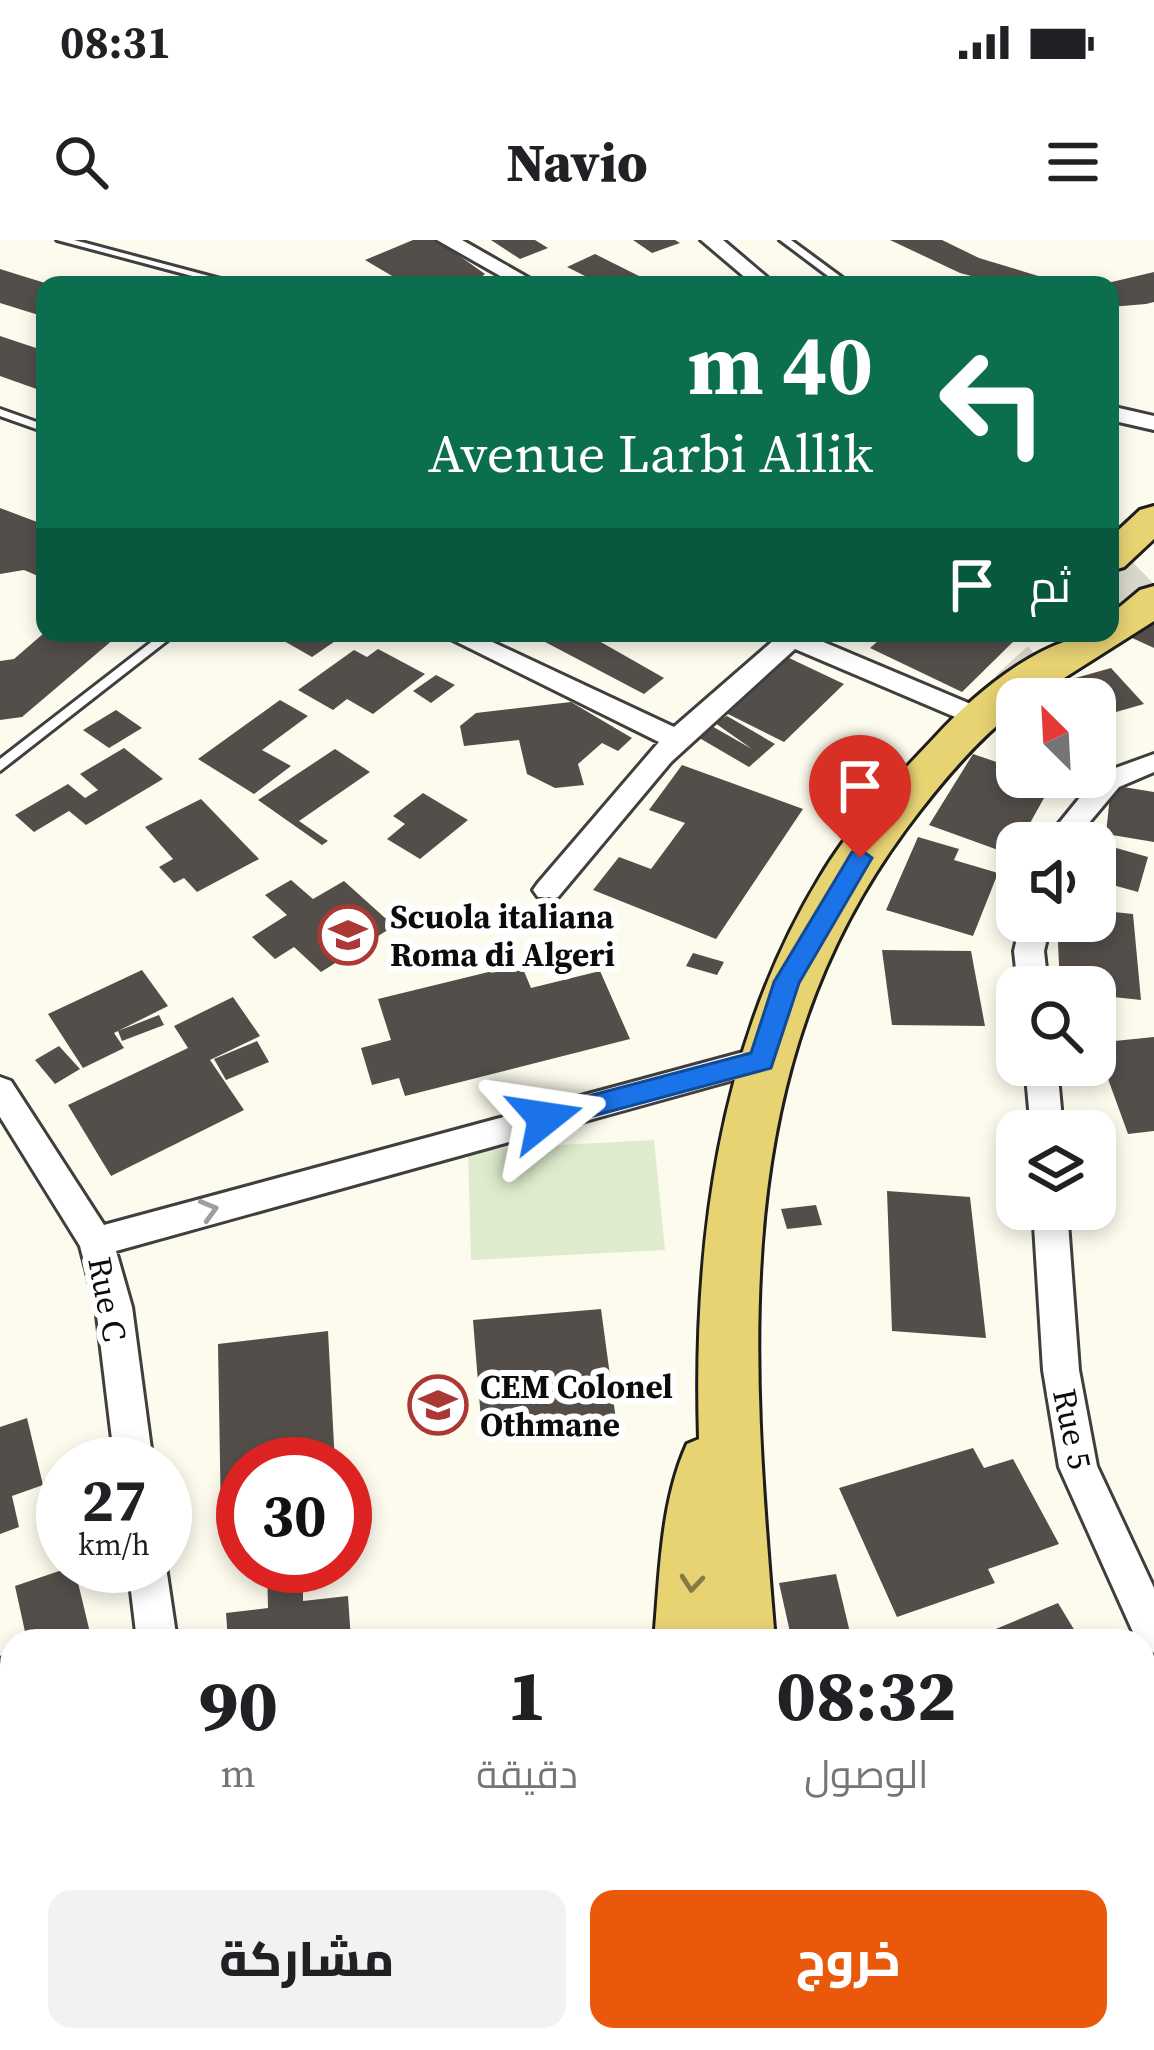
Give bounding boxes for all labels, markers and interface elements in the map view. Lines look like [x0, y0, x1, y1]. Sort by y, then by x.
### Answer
text: 08:31 [60, 11, 171, 73]
text: Navio [506, 125, 648, 199]
icon: search [48, 129, 114, 195]
icon: menu [1040, 129, 1106, 195]
text: 40 m [688, 307, 873, 422]
icon: left [915, 324, 1071, 480]
text: Avenue Larbi Allik [428, 416, 873, 490]
icon: arrive [939, 552, 1005, 618]
text: ثم [1029, 555, 1071, 617]
north arrow [996, 678, 1116, 798]
map controls [996, 678, 1116, 1230]
pin [809, 735, 911, 858]
icon: arrive [827, 753, 893, 819]
button: sound [996, 822, 1116, 942]
place label: Scuola italiana Roma di Algeri [390, 894, 615, 977]
school or university icon: Scuola italiana Roma di Algeri [317, 904, 379, 966]
button: search [996, 966, 1116, 1086]
position arrow [482, 1055, 608, 1181]
button: layers [996, 1110, 1116, 1230]
one-way arrow [198, 1199, 219, 1224]
street label: Rue C [77, 1253, 138, 1345]
place label: CEM Colonel Othmane [480, 1364, 673, 1447]
school or university icon: CEM Colonel Othmane [407, 1374, 469, 1436]
street label: Rue 5 [1042, 1385, 1103, 1473]
speed limit sign: 30 [216, 1437, 372, 1593]
text: 27 [81, 1459, 147, 1541]
text: km/h [78, 1524, 150, 1565]
one-way arrow [679, 1574, 705, 1593]
text: 1 [507, 1645, 547, 1744]
text: 08:32 [776, 1645, 957, 1744]
text: 90 [198, 1655, 278, 1754]
text: m [221, 1747, 256, 1800]
text: دقيقة [476, 1748, 578, 1801]
text: الوصول [804, 1748, 929, 1801]
button: مشاركة [48, 1890, 566, 2028]
button: خروج [590, 1890, 1107, 2028]

